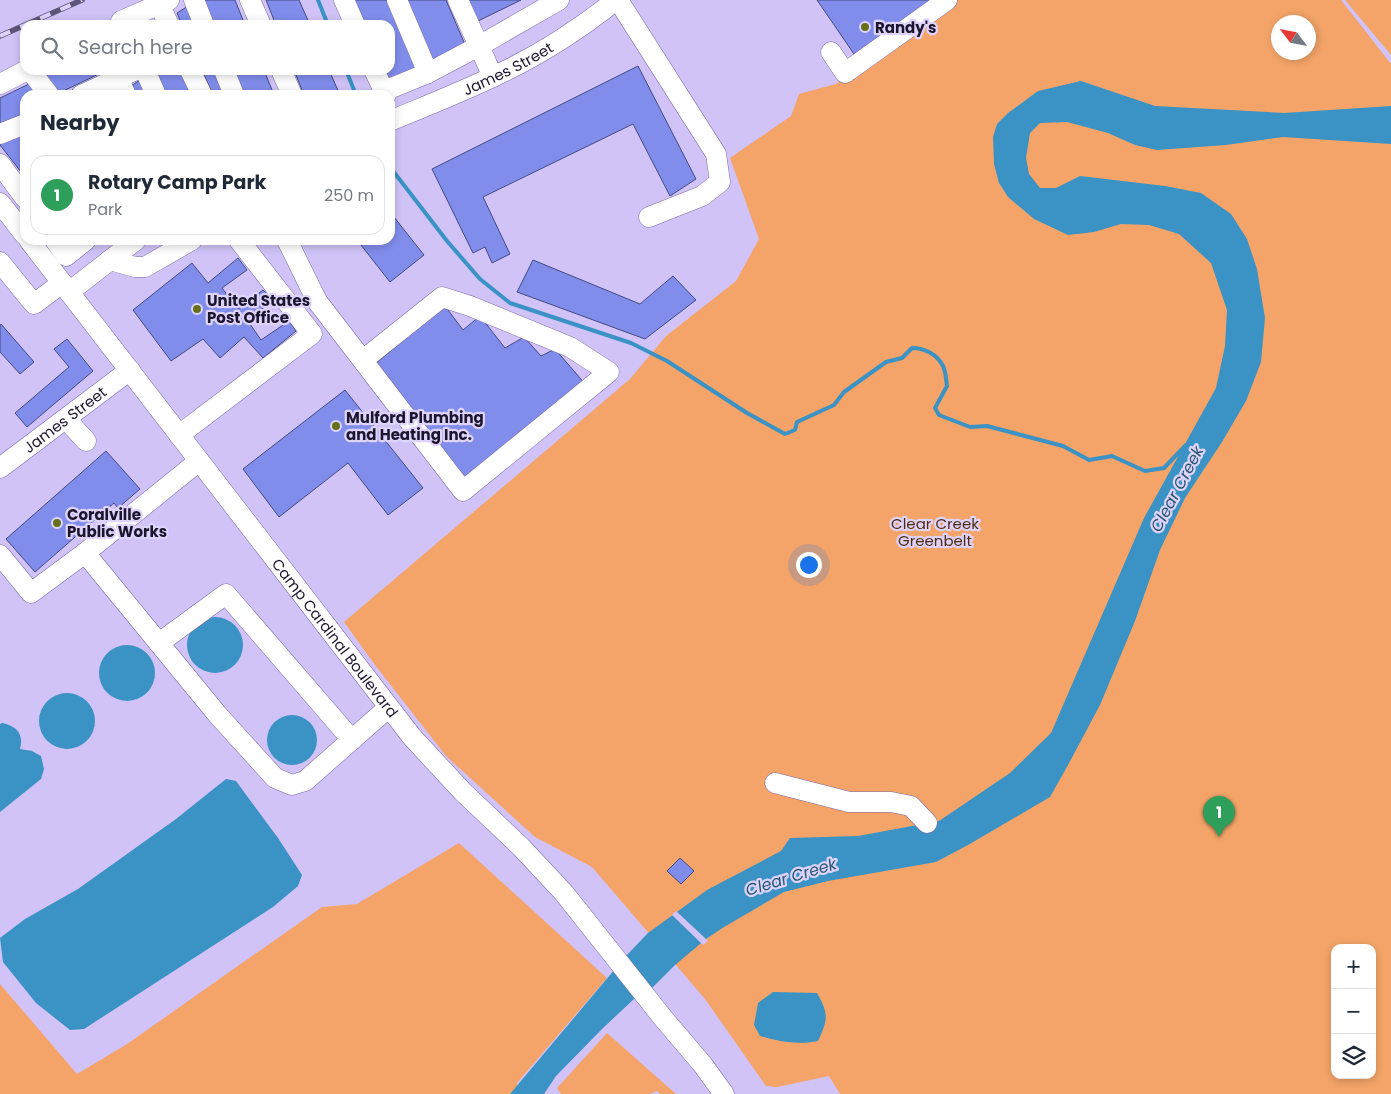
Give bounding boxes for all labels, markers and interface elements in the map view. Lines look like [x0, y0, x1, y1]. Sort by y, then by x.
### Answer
north arrow [1271, 15, 1316, 60]
place label: Randy's [875, 17, 936, 38]
search box [20, 20, 395, 75]
marker: Randy's [859, 21, 871, 33]
icon: search [38, 34, 66, 62]
text: Search here [78, 34, 192, 61]
street label: James Street [459, 37, 557, 100]
text: Nearby [40, 108, 120, 137]
text: Rotary Camp Park [88, 169, 266, 196]
text: 1 [54, 184, 60, 207]
text: 250 m [324, 184, 374, 207]
text: Park [88, 198, 122, 221]
place label: United States Post Office [207, 290, 310, 328]
marker: United States Post Office [191, 303, 203, 315]
street label: James Street [19, 381, 110, 457]
place label: Mulford Plumbing and Heating Inc. [346, 407, 484, 445]
marker: Mulford Plumbing and Heating Inc. [330, 420, 342, 432]
water label: Clear Creek [1145, 441, 1210, 536]
place label: Coralville Public Works [67, 504, 167, 542]
park label: Clear Creek Greenbelt [891, 513, 979, 551]
marker: Coralville Public Works [51, 517, 63, 529]
your location [796, 552, 822, 578]
street label: Camp Cardinal Boulevard [267, 554, 403, 722]
pin: 1 [1203, 796, 1235, 837]
water label: Clear Creek [743, 852, 840, 902]
map controls [1331, 944, 1376, 1079]
button: + [1331, 944, 1376, 989]
button: − [1331, 989, 1376, 1034]
button: layers [1331, 1034, 1376, 1079]

